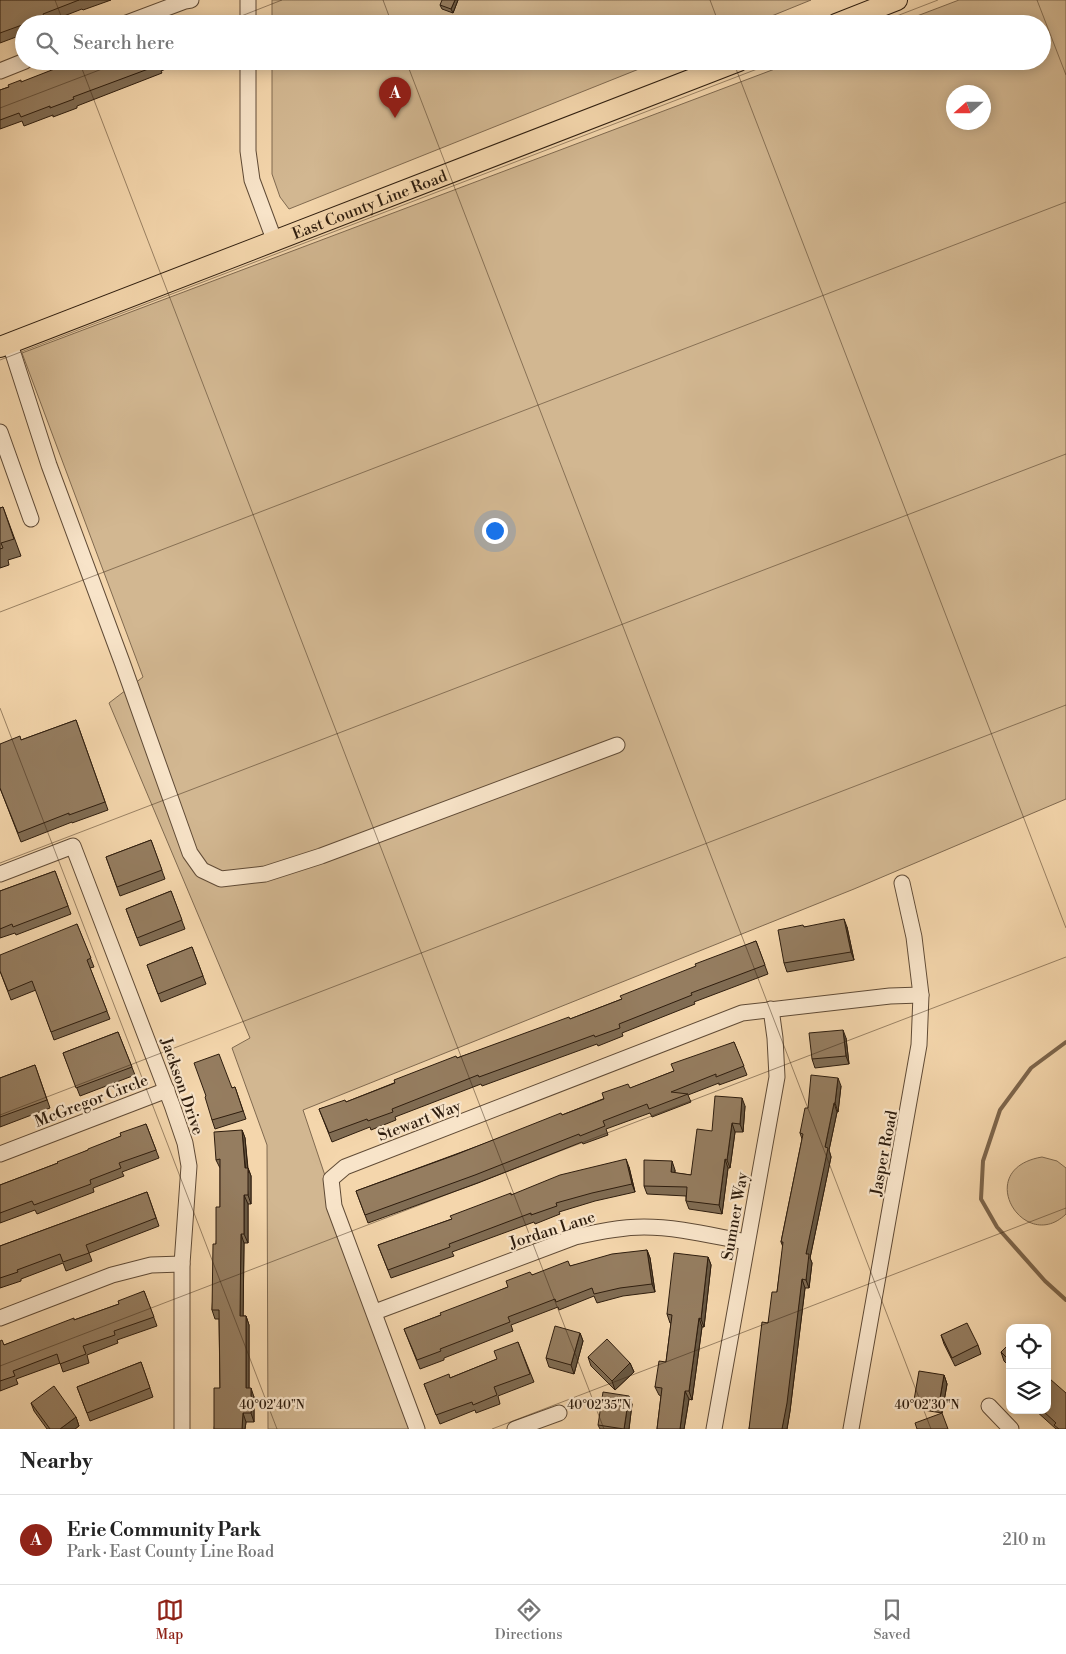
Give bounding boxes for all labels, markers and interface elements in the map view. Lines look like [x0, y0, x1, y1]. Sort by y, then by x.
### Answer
search box [15, 15, 1051, 70]
icon: search [33, 29, 61, 57]
text: Search here [73, 31, 174, 55]
pin: A [379, 77, 411, 118]
north arrow [946, 85, 991, 130]
street label: East County Line Road [289, 166, 450, 244]
your location [482, 518, 508, 544]
street label: Jackson Drive [156, 1034, 208, 1138]
street label: McGregor Circle [32, 1070, 151, 1132]
street label: Stewart Way [375, 1096, 464, 1146]
street label: Jasper Road [866, 1109, 902, 1199]
street label: Sumner Way [717, 1170, 753, 1262]
street label: Jordan Lane [506, 1207, 598, 1254]
map controls [1006, 1324, 1051, 1414]
button: locate [1006, 1324, 1051, 1369]
button: layers [1006, 1369, 1051, 1414]
text: 40°02'40"N [239, 1398, 305, 1413]
text: 40°02'35"N [567, 1398, 631, 1413]
text: 40°02'30"N [895, 1398, 960, 1413]
text: Nearby [20, 1449, 93, 1475]
text: Erie Community Park [67, 1518, 261, 1542]
text: A [30, 1530, 42, 1550]
text: 210 m [1002, 1530, 1046, 1550]
text: Park · East County Line Road [67, 1542, 274, 1562]
tab: Map [156, 1596, 184, 1644]
tab: Directions [495, 1596, 562, 1644]
tab: Saved [874, 1596, 910, 1644]

